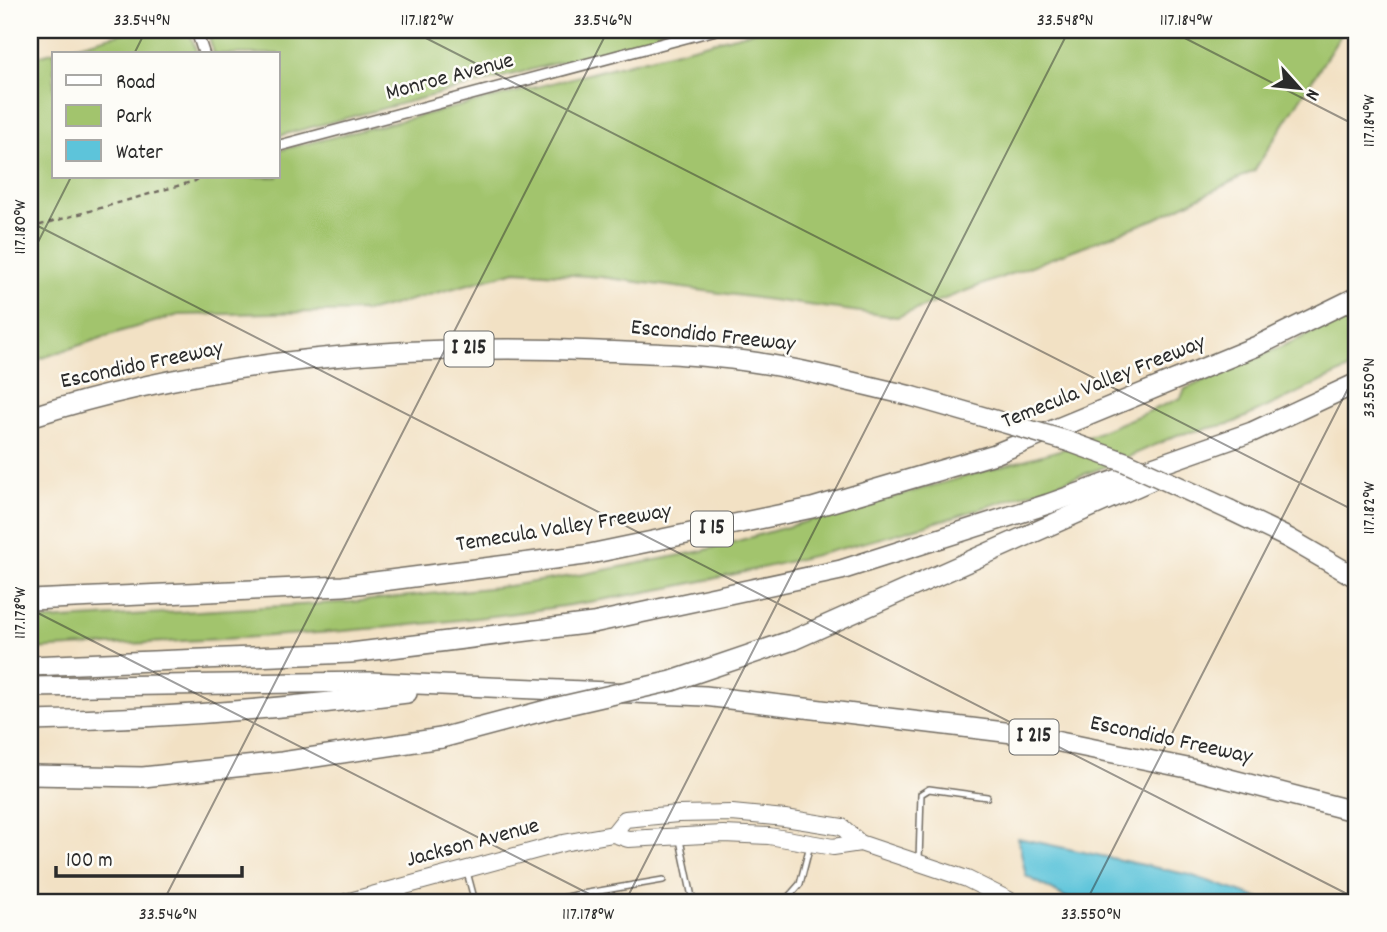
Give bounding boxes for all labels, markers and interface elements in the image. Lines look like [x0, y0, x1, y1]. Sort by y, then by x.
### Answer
text: 33.544°N [114, 9, 170, 34]
text: 117.182°W [401, 9, 454, 34]
text: 33.546°N [574, 9, 632, 34]
text: 33.548°N [1037, 9, 1093, 34]
text: 117.184°W [1160, 9, 1213, 34]
street label: Monroe Avenue [382, 45, 518, 111]
legend [52, 52, 280, 178]
north arrow [1264, 52, 1334, 122]
text: Road [116, 69, 155, 99]
text: N [1297, 84, 1325, 104]
text: 117.184°W [1358, 94, 1383, 147]
text: Park [116, 103, 152, 133]
text: Water [116, 139, 163, 169]
text: 117.180°W [9, 199, 34, 254]
street label: Escondido Freeway [629, 312, 798, 362]
street label: Temecula Valley Freeway [997, 327, 1212, 439]
road number: I 215 [444, 332, 494, 366]
street label: Escondido Freeway [58, 333, 227, 399]
text: 33.550°N [1358, 358, 1383, 418]
text: 117.182°W [1358, 481, 1383, 534]
street label: Temecula Valley Freeway [454, 496, 675, 562]
road number: I 15 [691, 512, 733, 546]
text: 117.178°W [9, 586, 34, 639]
street label: Escondido Freeway [1087, 708, 1256, 774]
road number: I 215 [1010, 720, 1058, 754]
street label: Jackson Avenue [403, 810, 543, 878]
scale bar [56, 834, 242, 878]
text: 100 m [66, 847, 113, 877]
text: 33.546°N [139, 903, 197, 928]
text: 117.178°W [562, 903, 615, 928]
text: 33.550°N [1061, 903, 1121, 928]

